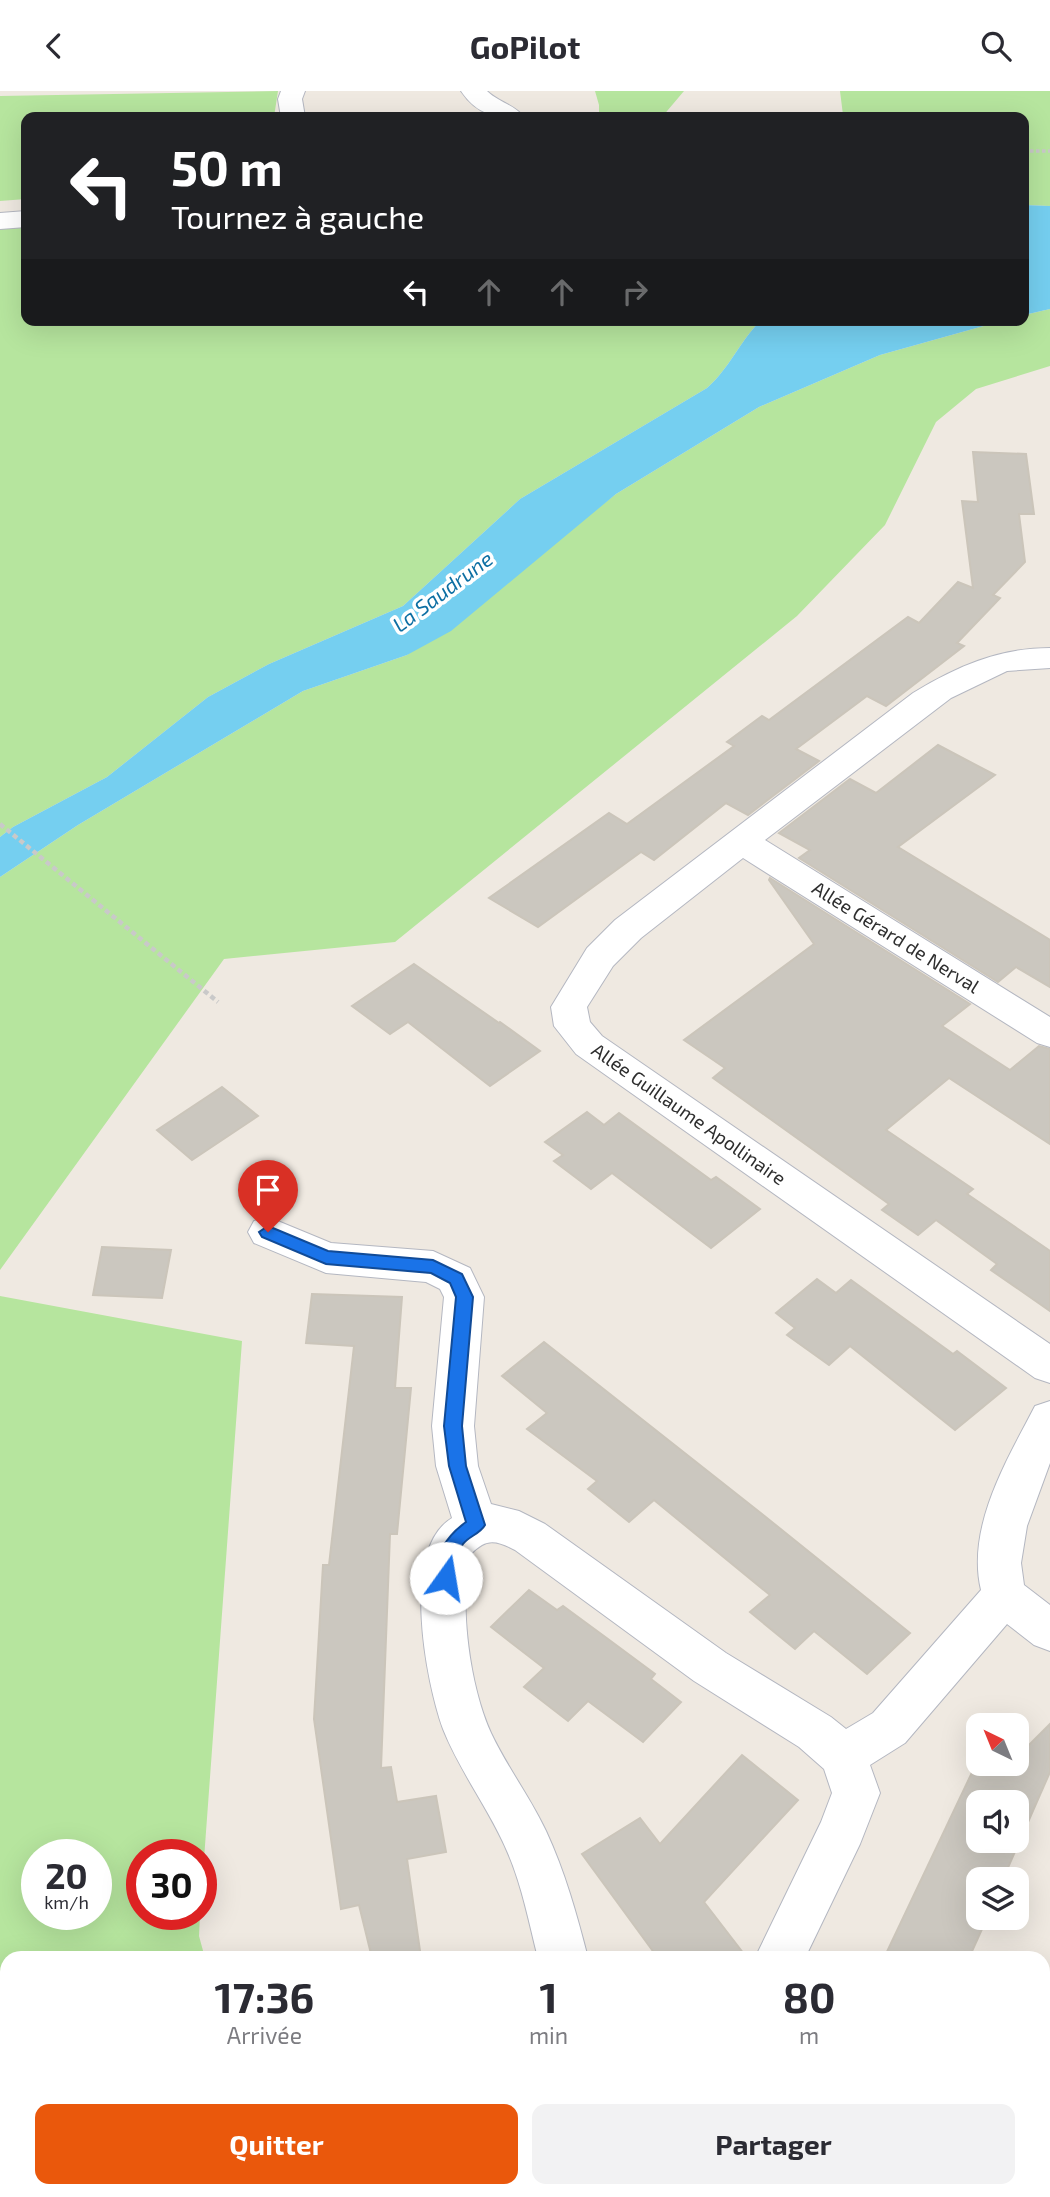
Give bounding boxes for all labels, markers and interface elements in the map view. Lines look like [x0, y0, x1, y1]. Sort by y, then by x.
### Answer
icon: back [35, 27, 73, 65]
text: GoPilot [470, 27, 580, 65]
icon: search [977, 27, 1015, 65]
text: 50 m [171, 137, 283, 196]
icon: left [56, 140, 147, 231]
text: Tournez à gauche [171, 197, 424, 235]
icon: left [397, 273, 435, 311]
icon: ahead [470, 273, 508, 311]
icon: ahead [543, 273, 581, 311]
icon: right [616, 273, 654, 311]
water label: La Saudrune [387, 545, 497, 637]
street label: Allée Gérard de Nerval [808, 876, 985, 998]
street label: Allée Guillaume Apollinaire [588, 1038, 791, 1189]
pin [238, 1160, 298, 1232]
icon: arrive [249, 1171, 287, 1209]
position arrow [409, 1541, 483, 1615]
north arrow [966, 1713, 1029, 1776]
map controls [966, 1713, 1029, 1930]
button: sound [966, 1790, 1029, 1853]
speed limit sign: 30 [126, 1839, 217, 1930]
text: 20 [45, 1854, 88, 1896]
button: layers [966, 1867, 1029, 1930]
text: km/h [44, 1891, 89, 1913]
text: 17:36 [215, 1971, 314, 2021]
text: 1 [539, 1971, 558, 2021]
text: 80 [783, 1971, 835, 2021]
text: Arrivée [227, 2021, 302, 2049]
text: min [529, 2021, 568, 2049]
text: m [799, 2021, 819, 2049]
button: Quitter [35, 2104, 518, 2184]
button: Partager [532, 2104, 1015, 2184]

